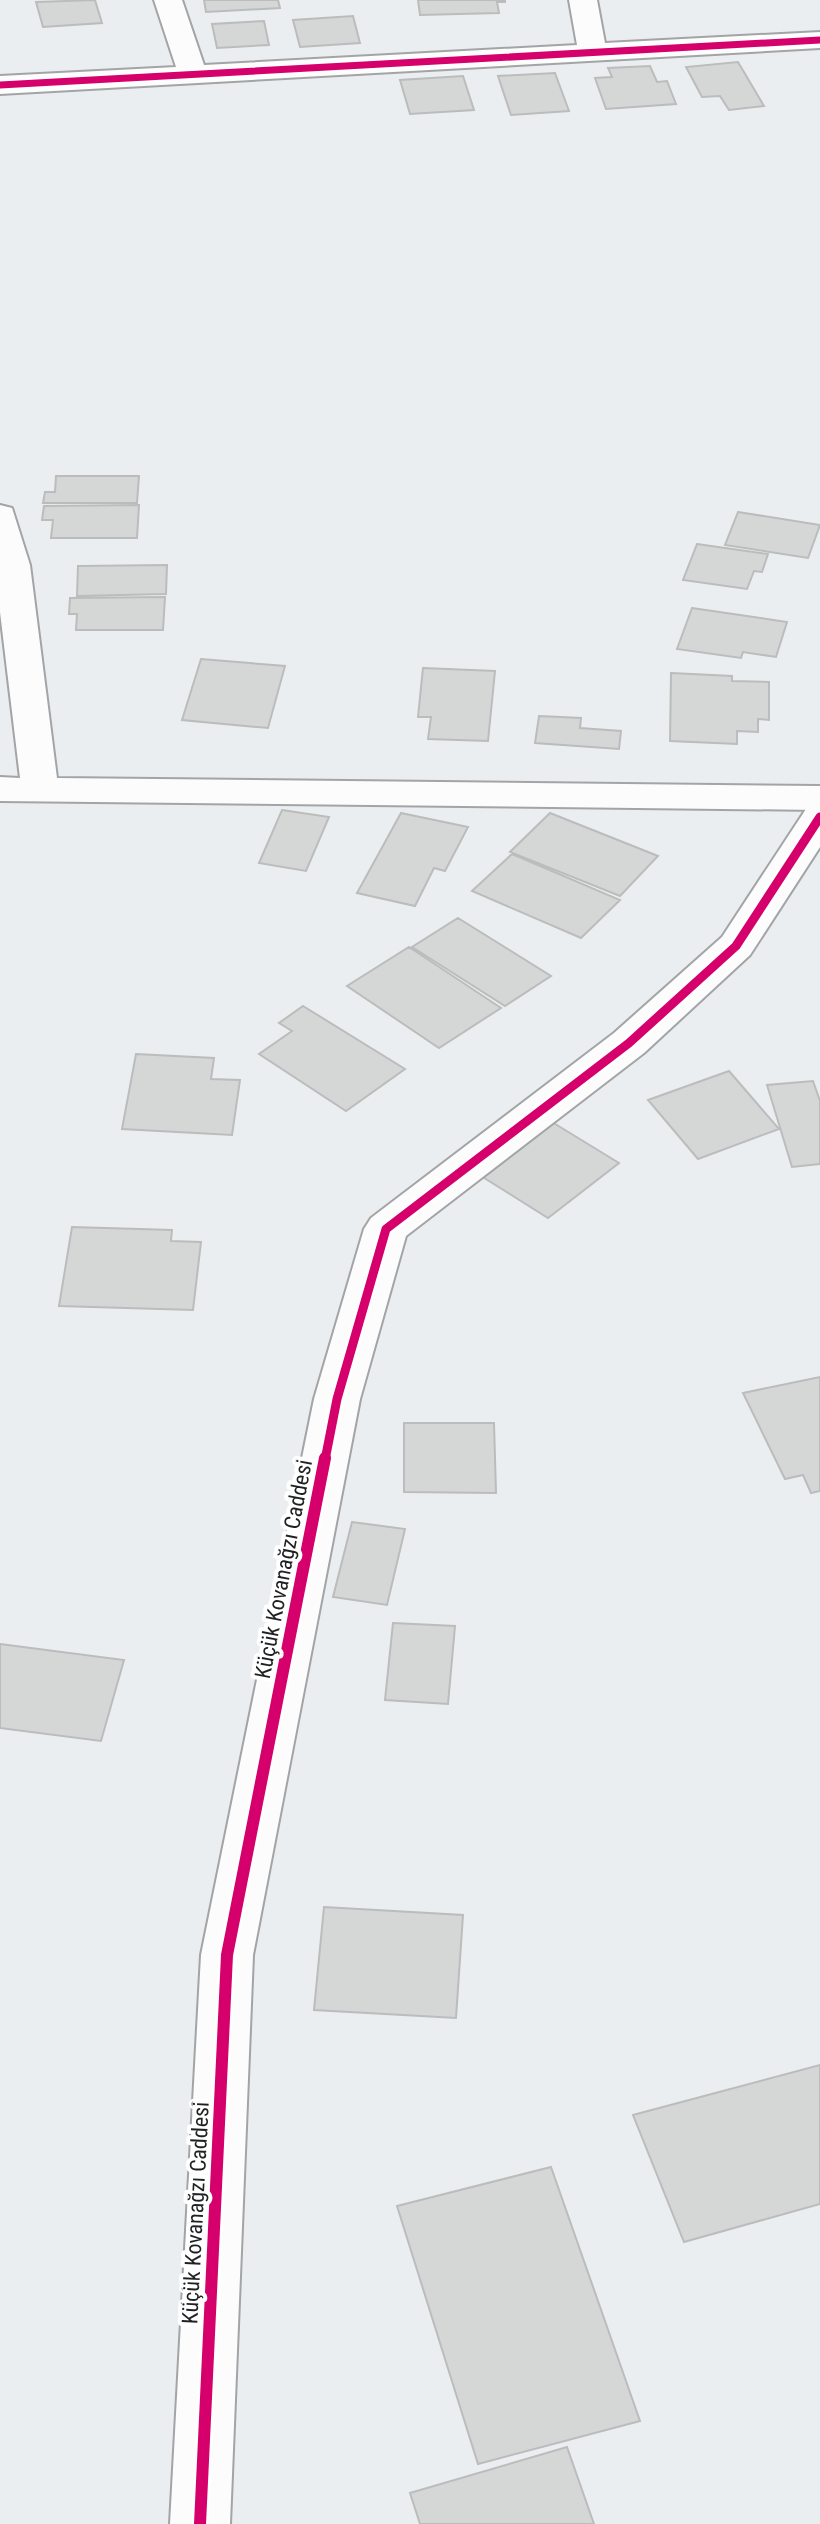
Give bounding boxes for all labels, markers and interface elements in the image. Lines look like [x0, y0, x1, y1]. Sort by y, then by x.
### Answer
street label: Küçük Kovanağzı Caddesi [250, 1457, 317, 1681]
street label: Küçük Kovanağzı Caddesi [177, 2101, 214, 2325]

